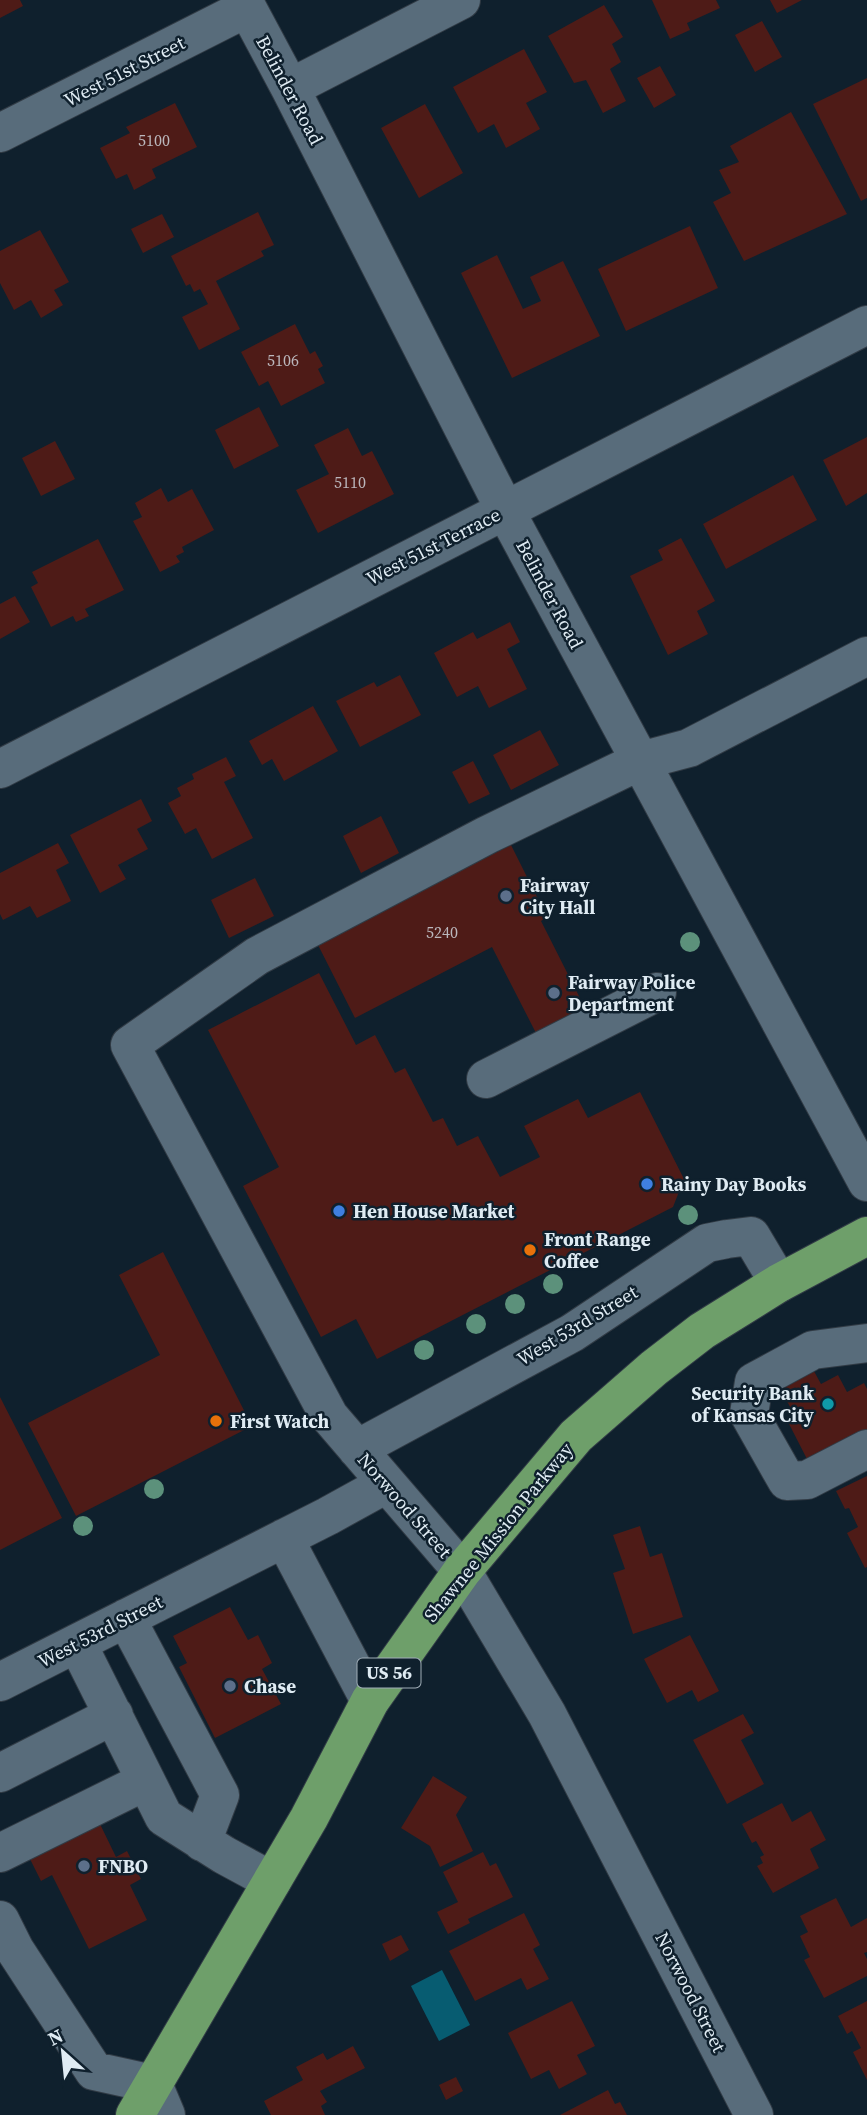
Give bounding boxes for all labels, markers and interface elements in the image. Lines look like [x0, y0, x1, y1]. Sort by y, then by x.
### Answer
street label: West 51st Street [59, 29, 190, 113]
street label: Belinder Road [250, 31, 330, 149]
house number: 5100 [138, 129, 170, 151]
house number: 5106 [267, 349, 299, 371]
house number: 5110 [334, 471, 366, 493]
street label: West 51st Terrace [361, 501, 505, 591]
street label: Belinder Road [510, 535, 590, 653]
place label: Fairway City Hall [520, 872, 595, 920]
marker: Fairway City Hall [498, 888, 514, 904]
house number: 5240 [426, 921, 458, 943]
place label: Fairway Police Department [568, 969, 695, 1017]
marker: Fairway Police Department [546, 985, 562, 1001]
place label: Rainy Day Books [661, 1171, 807, 1197]
marker: Rainy Day Books [639, 1176, 655, 1192]
place label: Hen House Market [353, 1198, 515, 1224]
marker: Hen House Market [331, 1203, 347, 1219]
place label: Front Range Coffee [544, 1226, 651, 1274]
marker: Front Range Coffee [522, 1242, 538, 1258]
street label: West 53rd Street [512, 1278, 643, 1371]
place label: Security Bank of Kansas City [691, 1380, 815, 1428]
marker: Security Bank of Kansas City [820, 1396, 836, 1412]
place label: First Watch [230, 1408, 329, 1434]
marker: First Watch [208, 1413, 224, 1429]
street label: Shawnee Mission Parkway [417, 1437, 579, 1627]
street label: Norwood Street [352, 1447, 459, 1564]
street label: West 53rd Street [33, 1588, 168, 1674]
road number: US 56 [358, 1658, 420, 1688]
place label: Chase [244, 1673, 296, 1699]
marker: Chase [222, 1678, 238, 1694]
place label: FNBO [98, 1853, 148, 1879]
marker: FNBO [76, 1858, 92, 1874]
street label: Norwood Street [650, 1927, 733, 2057]
north arrow [28, 2017, 98, 2087]
text: N [43, 2022, 67, 2052]

